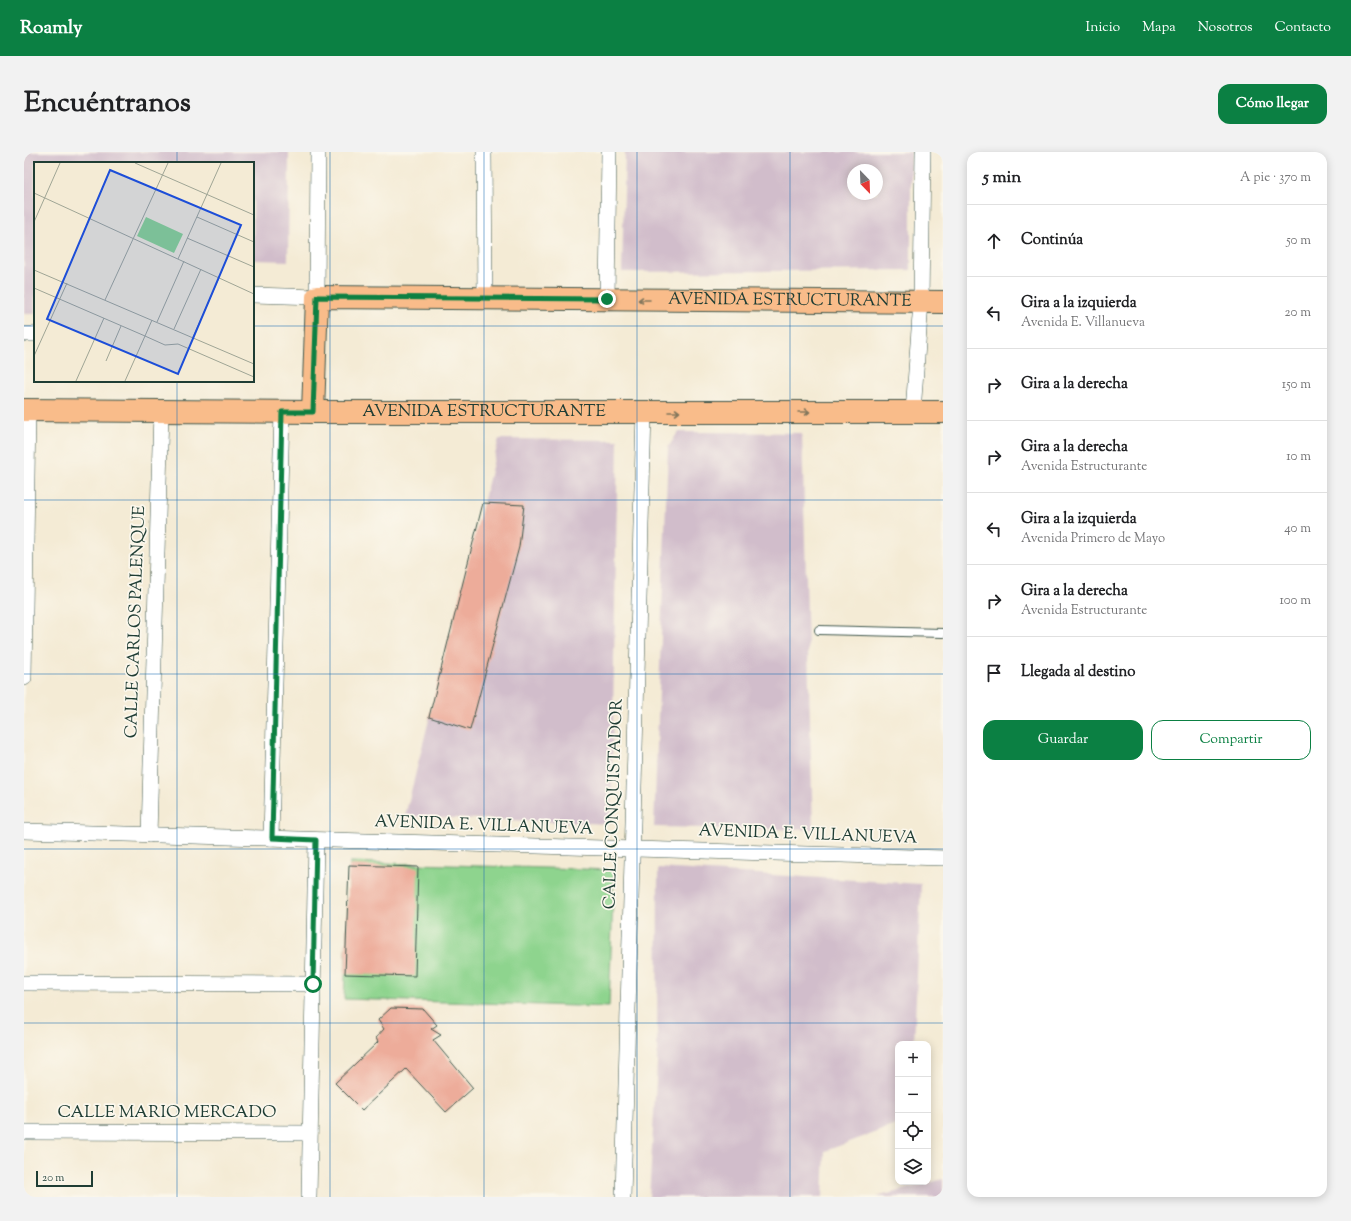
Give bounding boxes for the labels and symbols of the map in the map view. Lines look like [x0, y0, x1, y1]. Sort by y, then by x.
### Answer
inset map [34, 162, 254, 382]
north arrow [847, 164, 883, 200]
street label: AVENIDA ESTRUCTURANTE [668, 288, 912, 314]
route end [598, 290, 616, 308]
one-way arrow [638, 296, 651, 304]
street label: AVENIDA ESTRUCTURANTE [362, 400, 606, 424]
one-way arrow [667, 408, 680, 416]
one-way arrow [797, 408, 810, 416]
street label: CALLE CARLOS PALENQUE [120, 505, 152, 739]
street label: CALLE CONQUISTADOR [598, 697, 630, 910]
street label: AVENIDA E. VILLANUEVA [374, 810, 594, 842]
street label: AVENIDA E. VILLANUEVA [698, 819, 918, 851]
route start [304, 975, 322, 993]
street label: CALLE MARIO MERCADO [58, 1101, 276, 1125]
scale bar [36, 1169, 93, 1188]

